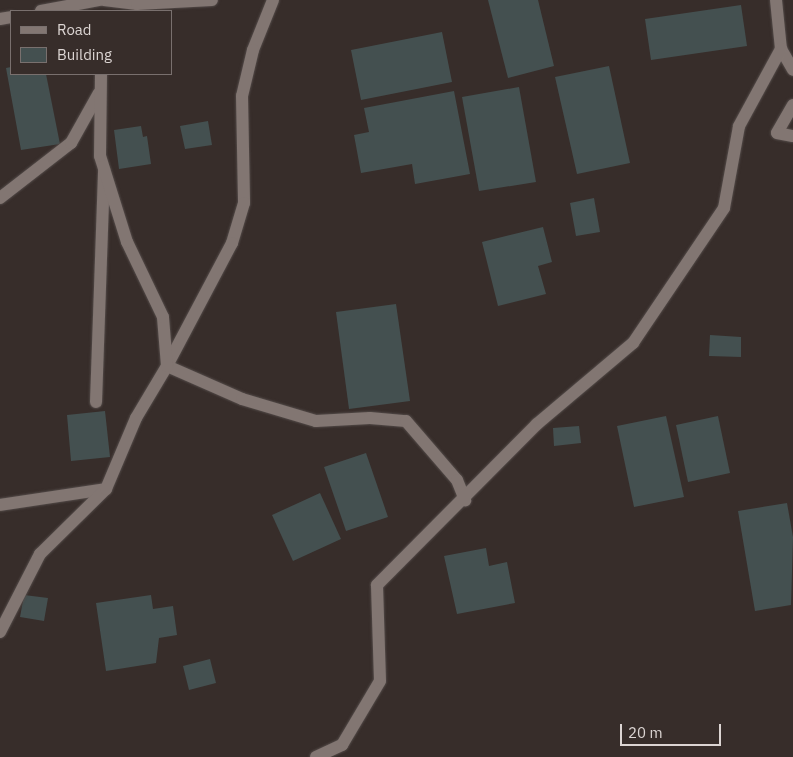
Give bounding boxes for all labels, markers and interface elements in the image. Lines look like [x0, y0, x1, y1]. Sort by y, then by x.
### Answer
legend [10, 10, 172, 75]
text: Road [57, 20, 92, 39]
text: Building [57, 45, 112, 64]
scale bar [623, 714, 724, 746]
text: 20 m [628, 723, 663, 742]

